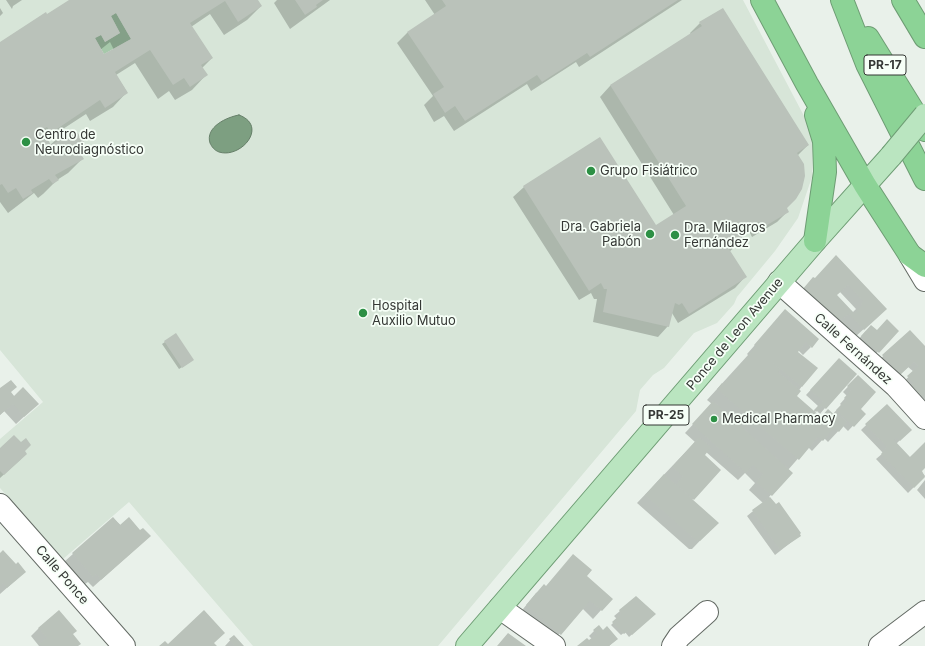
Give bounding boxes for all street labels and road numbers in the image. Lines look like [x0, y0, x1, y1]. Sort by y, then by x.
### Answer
road number: PR-17 [864, 55, 906, 75]
street label: Ponce de Leon Avenue [684, 275, 786, 393]
street label: Calle Fernández [811, 310, 895, 388]
road number: PR-25 [643, 405, 689, 425]
street label: Calle Ponce [32, 542, 92, 608]

